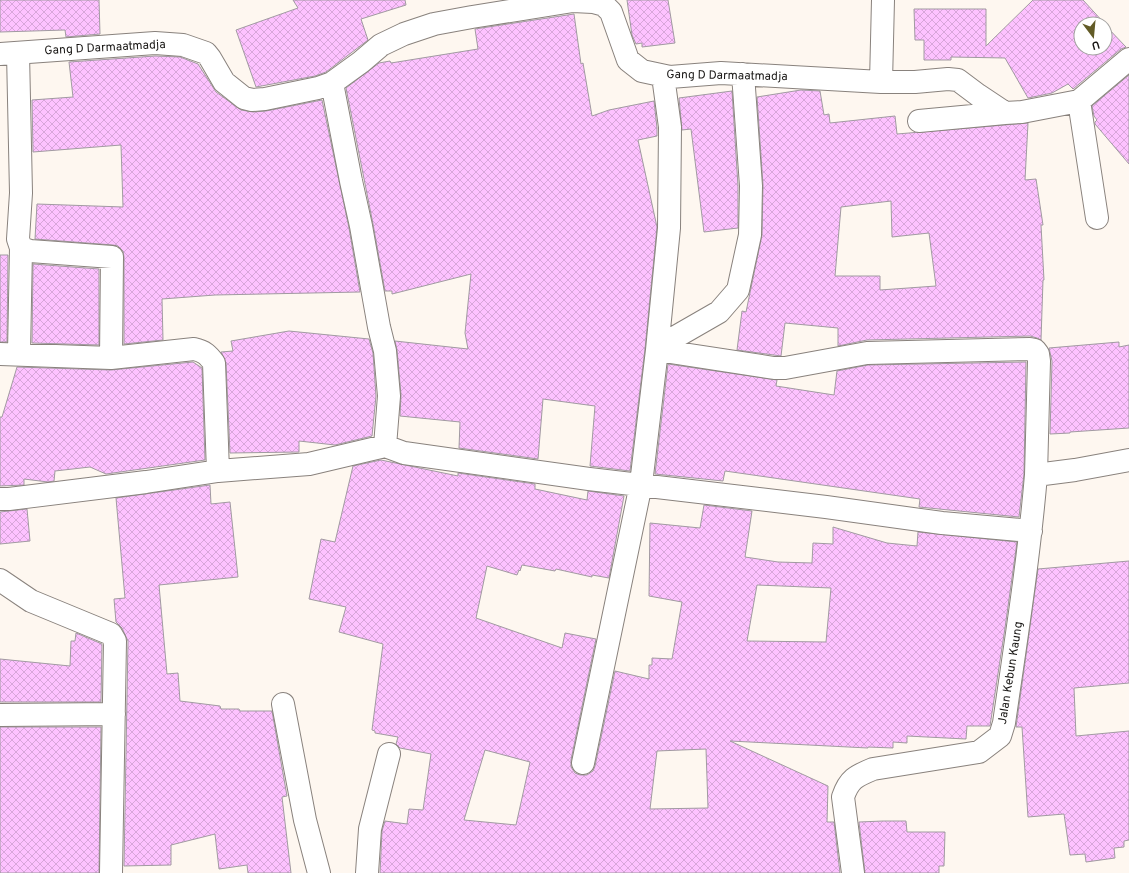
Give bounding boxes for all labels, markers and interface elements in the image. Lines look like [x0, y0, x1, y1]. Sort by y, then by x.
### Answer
north arrow [1073, 16, 1113, 56]
street label: Gang D Darmaatmadja [44, 37, 166, 59]
text: U [1090, 37, 1101, 52]
street label: Gang D Darmaatmadja [666, 67, 788, 85]
street label: Jalan Kebun Kaung [995, 620, 1027, 726]

